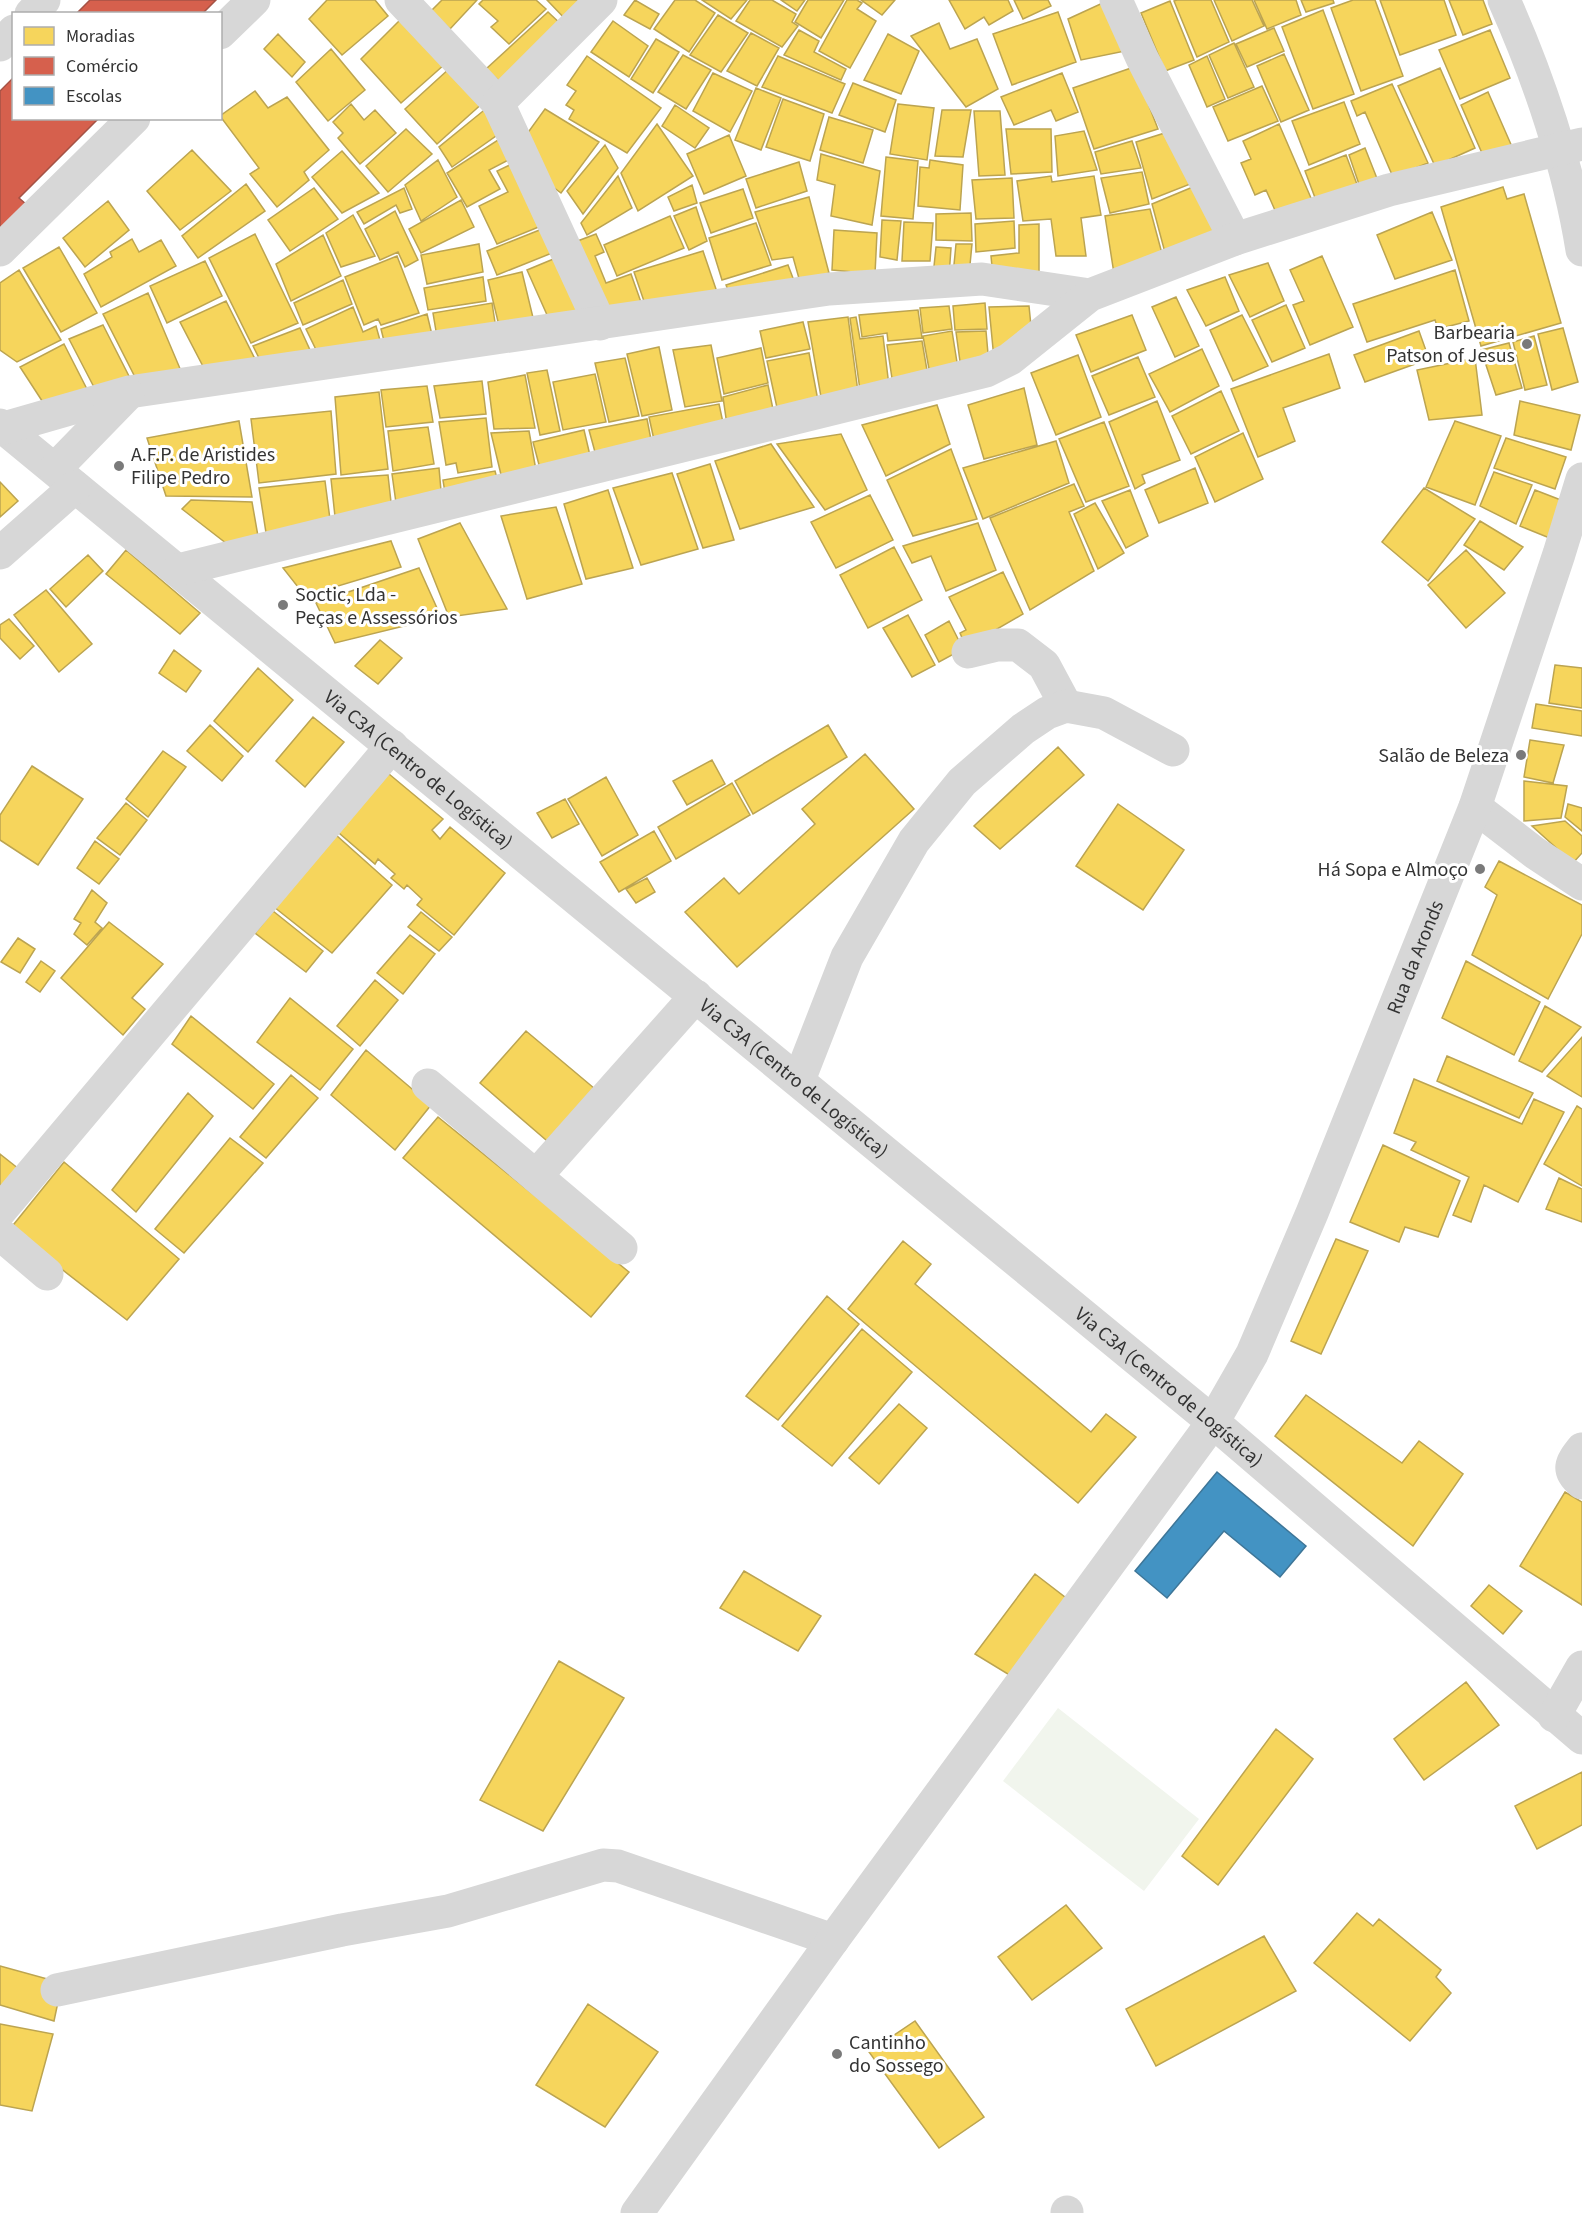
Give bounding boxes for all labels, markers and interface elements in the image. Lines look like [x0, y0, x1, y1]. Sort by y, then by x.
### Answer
legend [12, 12, 222, 120]
text: Moradias [66, 24, 135, 49]
text: Comércio [66, 54, 138, 79]
text: Escolas [66, 84, 122, 109]
place label: Barbearia Patson of Jesus [1386, 319, 1515, 370]
marker: Barbearia Patson of Jesus [1520, 337, 1534, 351]
place label: A.F.P. de Aristides Filipe Pedro [131, 441, 275, 492]
marker: A.F.P. de Aristides Filipe Pedro [112, 459, 126, 473]
place label: Soctic, Lda - Peças e Assessórios [295, 581, 458, 632]
marker: Soctic, Lda - Peças e Assessórios [276, 598, 290, 612]
street label: Via C3A (Centro de Logística) [317, 684, 519, 856]
place label: Salão de Beleza [1378, 742, 1509, 770]
marker: Salão de Beleza [1514, 748, 1528, 762]
place label: Há Sopa e Almoço [1318, 856, 1468, 884]
marker: Há Sopa e Almoço [1473, 862, 1487, 876]
street label: Rua da Aronds [1380, 896, 1451, 1018]
street label: Via C3A (Centro de Logística) [693, 992, 894, 1165]
street label: Via C3A (Centro de Logística) [1068, 1301, 1269, 1474]
place label: Cantinho do Sossego [849, 2029, 944, 2080]
marker: Cantinho do Sossego [830, 2047, 844, 2061]

